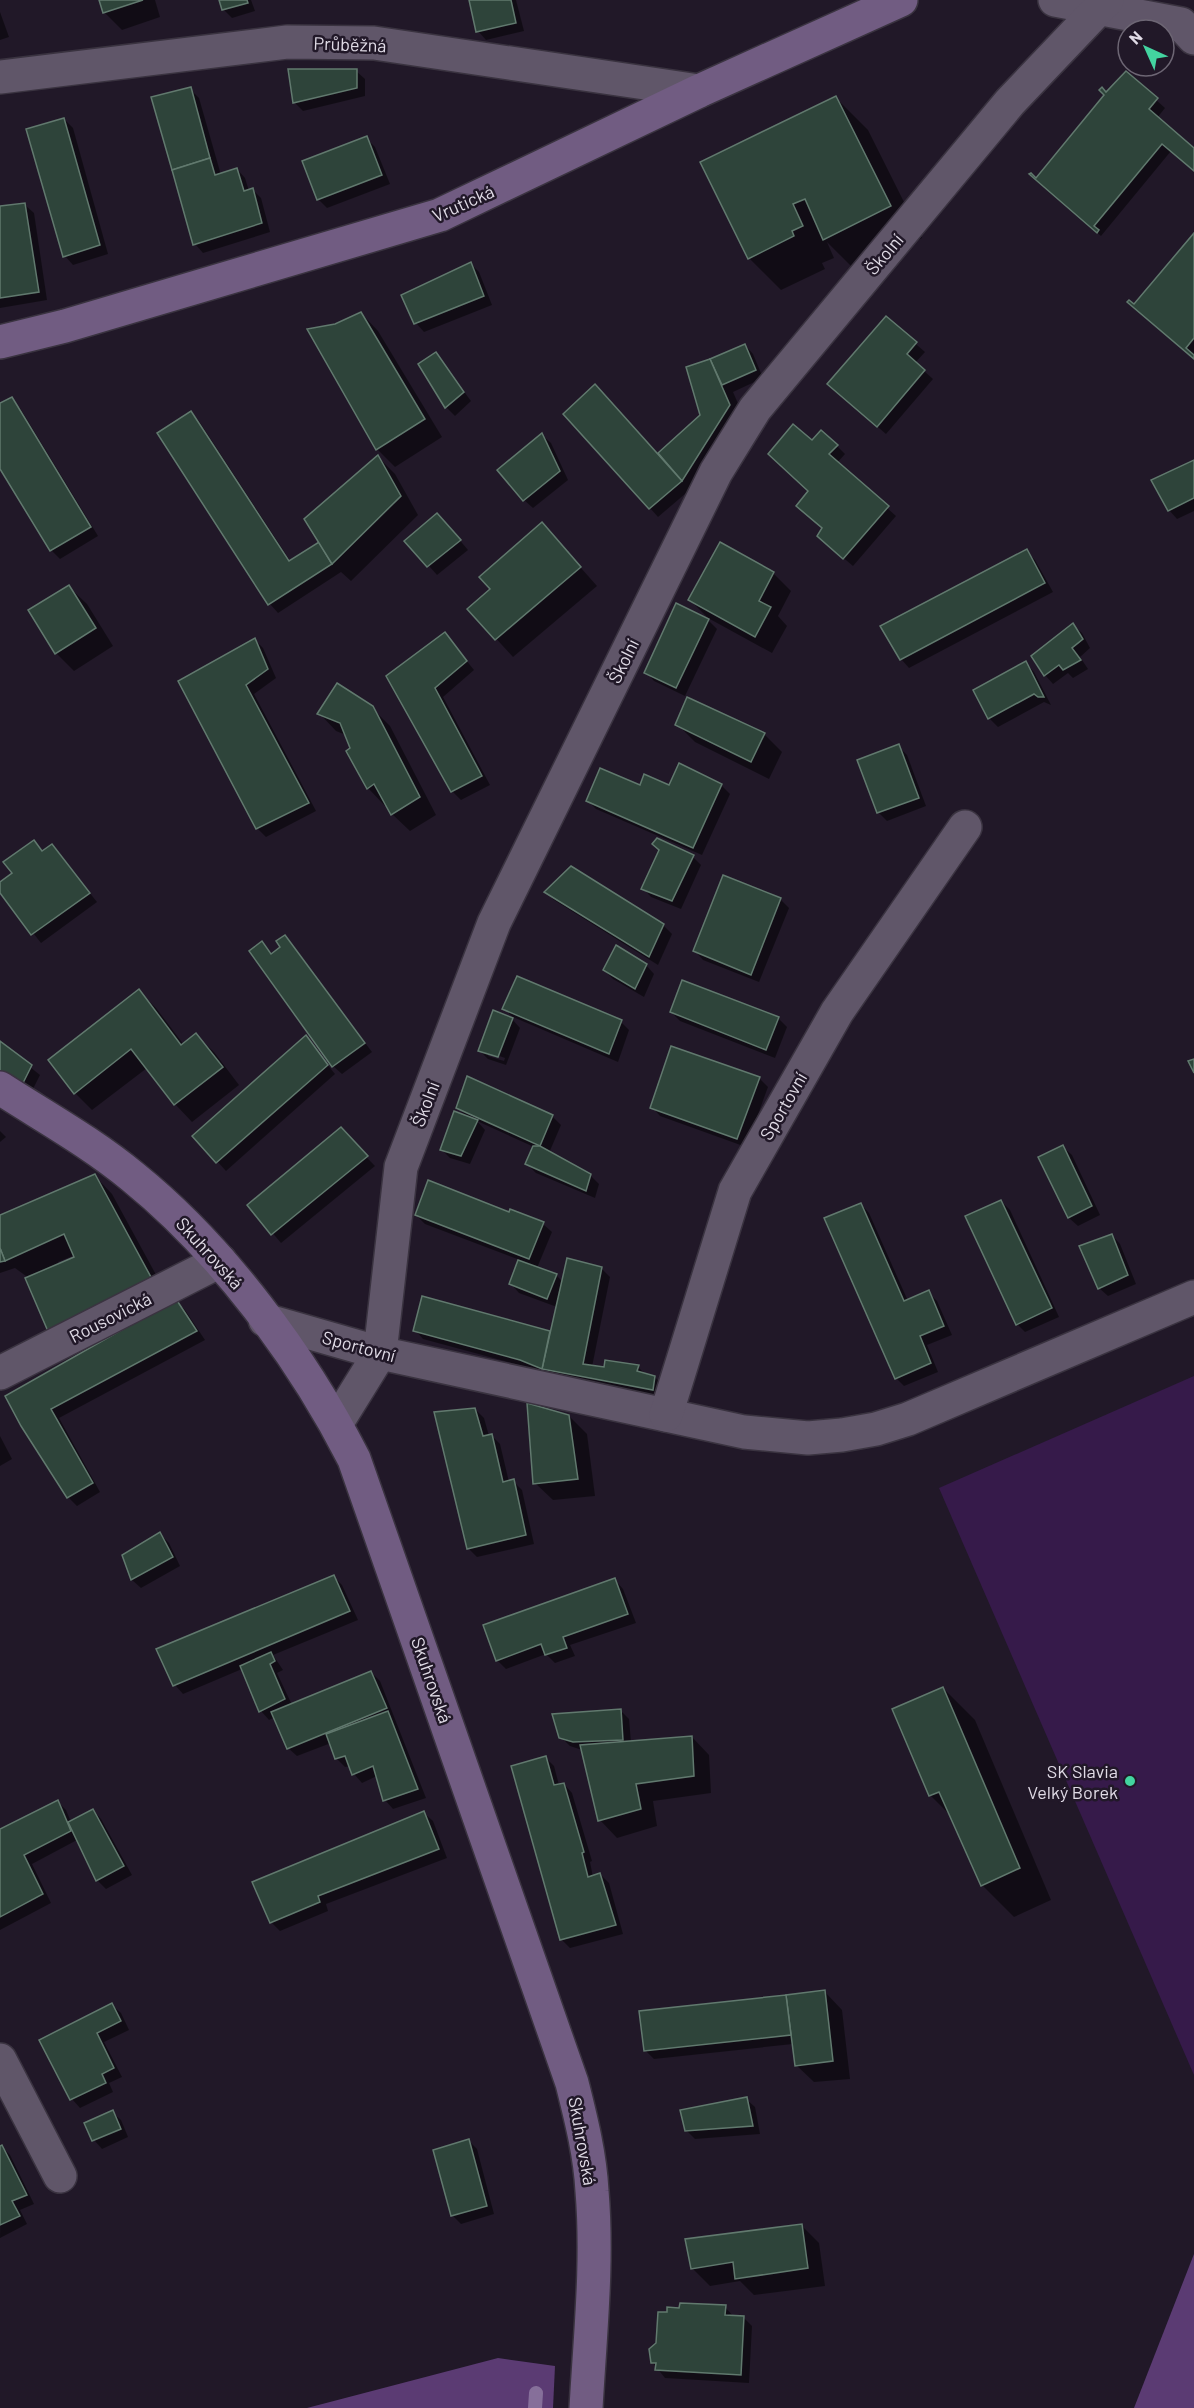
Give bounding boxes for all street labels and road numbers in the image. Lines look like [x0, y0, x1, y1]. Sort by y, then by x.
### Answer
street label: Průběžná [313, 32, 387, 56]
street label: Vrutická [429, 180, 497, 226]
street label: Školní [861, 229, 908, 279]
street label: Školní [603, 635, 643, 687]
street label: Sportovní [755, 1068, 811, 1144]
street label: Školní [406, 1078, 444, 1130]
street label: Skuhrovská [172, 1212, 248, 1294]
street label: Rousovická [65, 1287, 155, 1347]
street label: Sportovní [320, 1326, 398, 1366]
street label: Skuhrovská [407, 1634, 457, 1726]
street label: Skuhrovská [564, 2095, 602, 2187]

